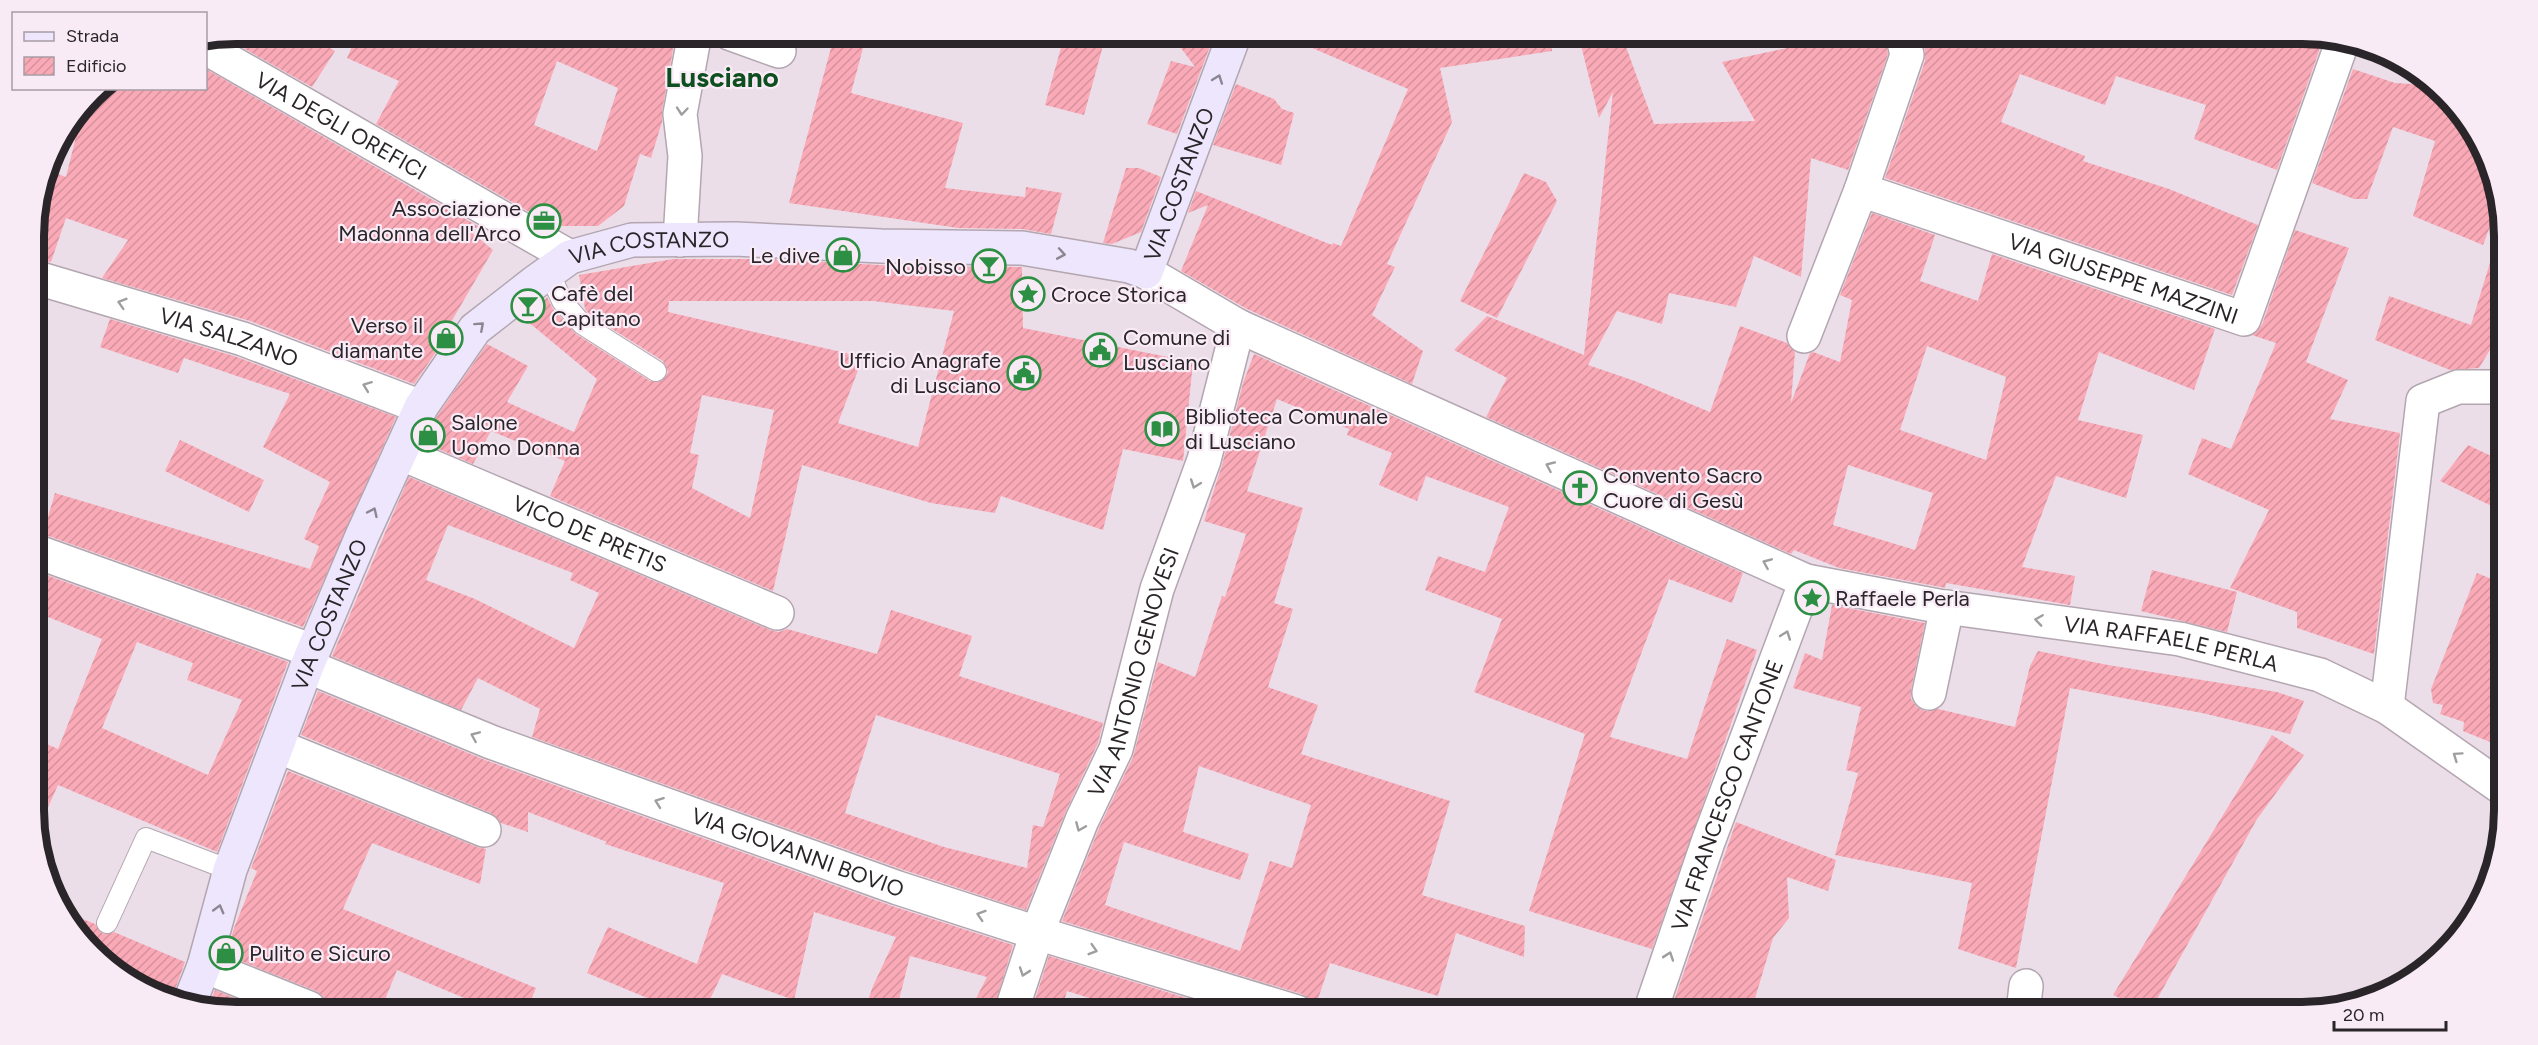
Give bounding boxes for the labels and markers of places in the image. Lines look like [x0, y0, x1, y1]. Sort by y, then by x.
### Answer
place label: Associazione Madonna dell'Arco [338, 195, 521, 247]
office icon: Associazione Madonna dell'Arco [526, 203, 562, 239]
shop icon: Le dive [825, 237, 861, 273]
place label: Le dive [750, 242, 820, 269]
bar icon: Nobisso [971, 248, 1007, 284]
place label: Nobisso [885, 253, 966, 280]
place icon: Croce Storica [1010, 276, 1046, 312]
place label: Cafè del Capitano [551, 280, 641, 332]
place label: Croce Storica [1051, 281, 1187, 308]
bar icon: Cafè del Capitano [510, 288, 546, 324]
place label: Verso il diamante [331, 312, 423, 364]
shop icon: Verso il diamante [428, 320, 464, 356]
place label: Comune di Lusciano [1123, 324, 1230, 376]
public building icon: Comune di Lusciano [1082, 332, 1118, 368]
place label: Ufficio Anagrafe di Lusciano [839, 347, 1001, 399]
public building icon: Ufficio Anagrafe di Lusciano [1006, 355, 1042, 391]
place label: Biblioteca Comunale di Lusciano [1185, 403, 1388, 455]
place label: Salone Uomo Donna [451, 409, 580, 461]
library icon: Biblioteca Comunale di Lusciano [1144, 411, 1180, 447]
shop icon: Salone Uomo Donna [410, 417, 446, 453]
place label: Convento Sacro Cuore di Gesù [1603, 462, 1763, 514]
church icon: Convento Sacro Cuore di Gesù [1562, 470, 1598, 506]
place icon: Raffaele Perla [1794, 580, 1830, 616]
place label: Raffaele Perla [1835, 585, 1970, 612]
shop icon: Pulito e Sicuro [208, 935, 244, 971]
place label: Pulito e Sicuro [249, 940, 391, 967]

